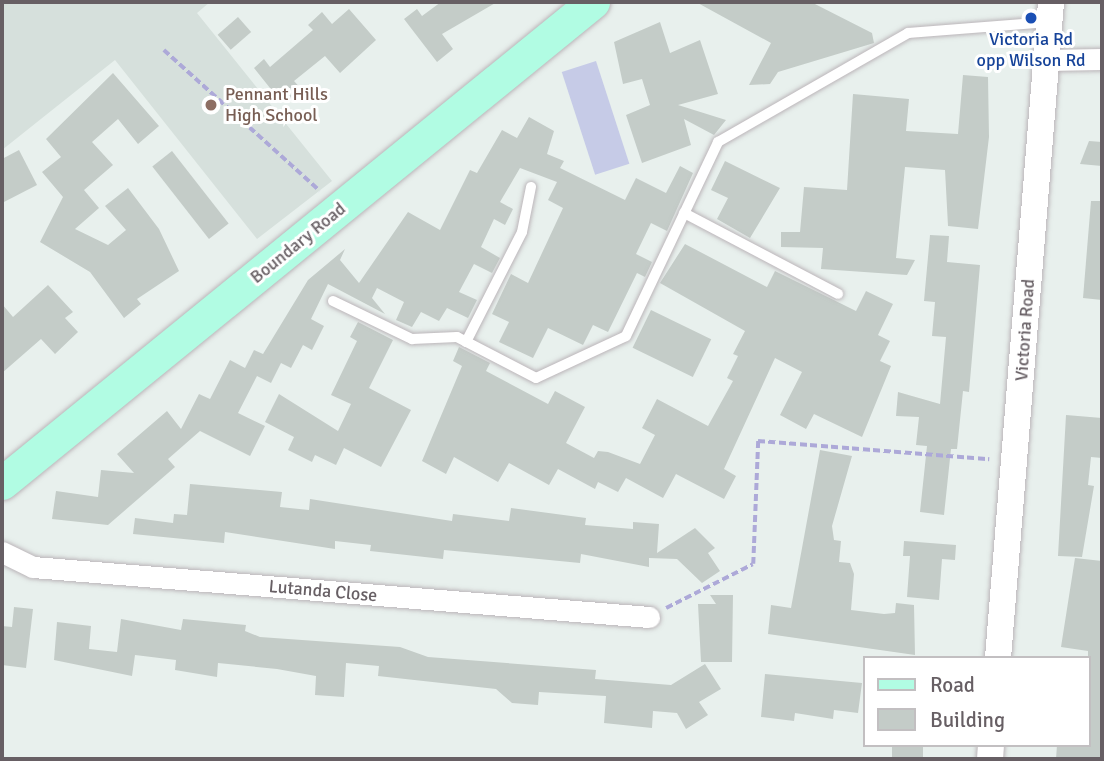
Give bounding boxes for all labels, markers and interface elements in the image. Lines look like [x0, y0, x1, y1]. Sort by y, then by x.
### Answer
marker: Victoria Rd opp Wilson Rd [1023, 10, 1039, 26]
place label: Victoria Rd opp Wilson Rd [977, 29, 1085, 72]
place label: Pennant Hills High School [225, 84, 328, 126]
marker: Pennant Hills High School [203, 97, 219, 113]
street label: Boundary Road [246, 198, 350, 288]
street label: Victoria Road [1011, 278, 1039, 382]
street label: Lutanda Close [268, 575, 378, 607]
legend [862, 656, 1090, 747]
text: Road [930, 672, 975, 698]
text: Building [930, 707, 1005, 733]

